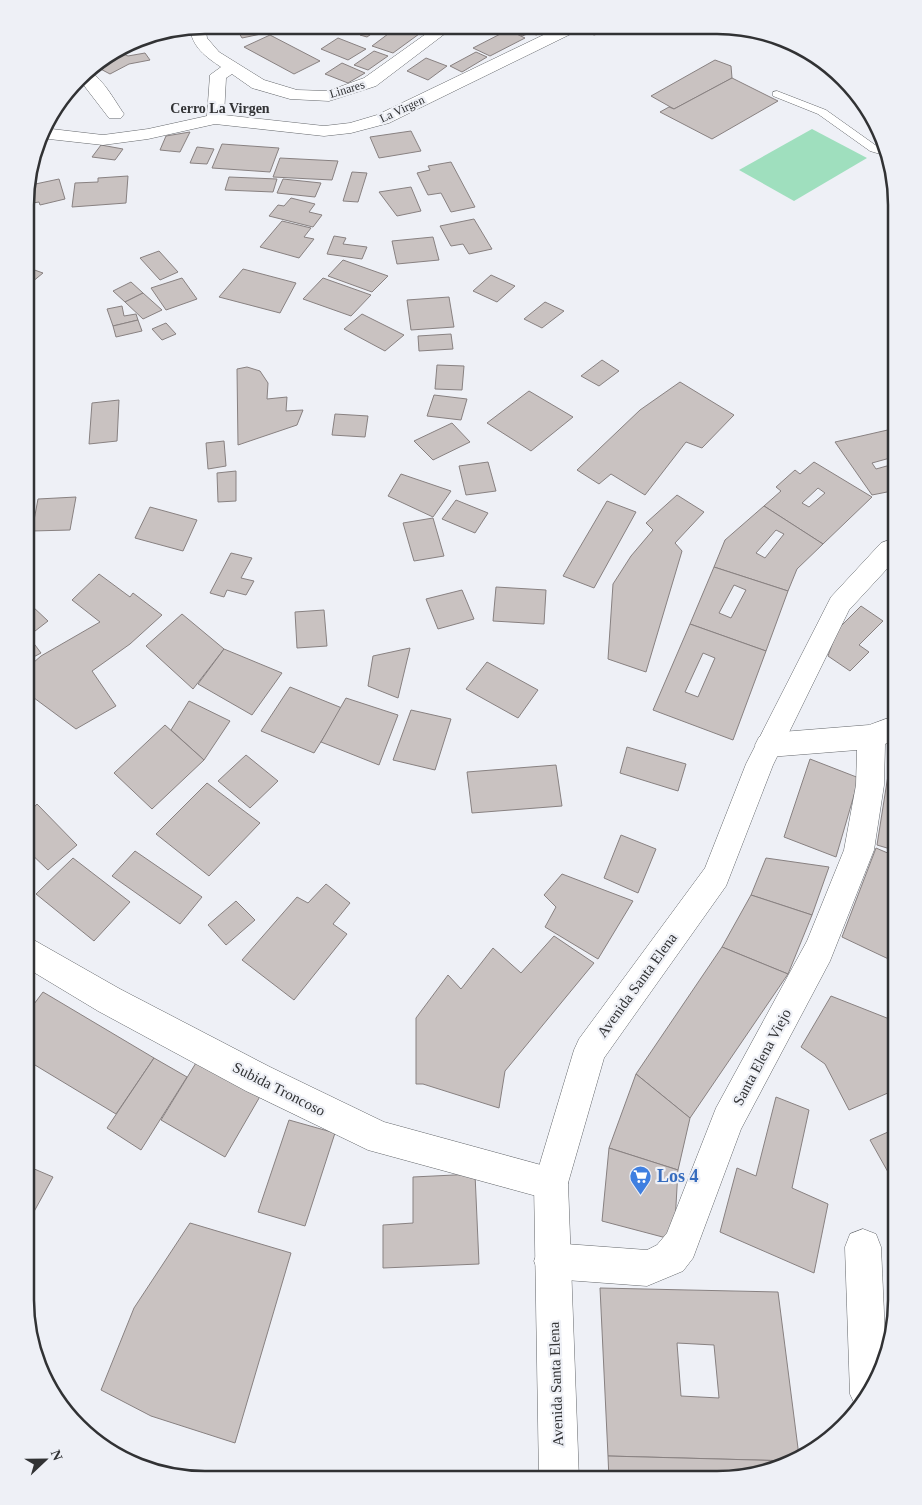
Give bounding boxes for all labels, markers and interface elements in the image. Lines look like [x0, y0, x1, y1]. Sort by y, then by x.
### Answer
street label: Linares [328, 77, 367, 101]
street label: La Virgen [377, 93, 427, 125]
district label: Cerro La Virgen [170, 101, 270, 116]
street label: Avenida Santa Elena [594, 930, 680, 1040]
street label: Santa Elena Viejo [730, 1006, 794, 1108]
street label: Subida Troncoso [230, 1059, 328, 1119]
supermarket icon: Los 4 [629, 1164, 653, 1195]
place label: Los 4 [657, 1166, 699, 1186]
street label: Avenida Santa Elena [546, 1321, 566, 1447]
north arrow [20, 1435, 70, 1485]
text: N [48, 1448, 65, 1463]

